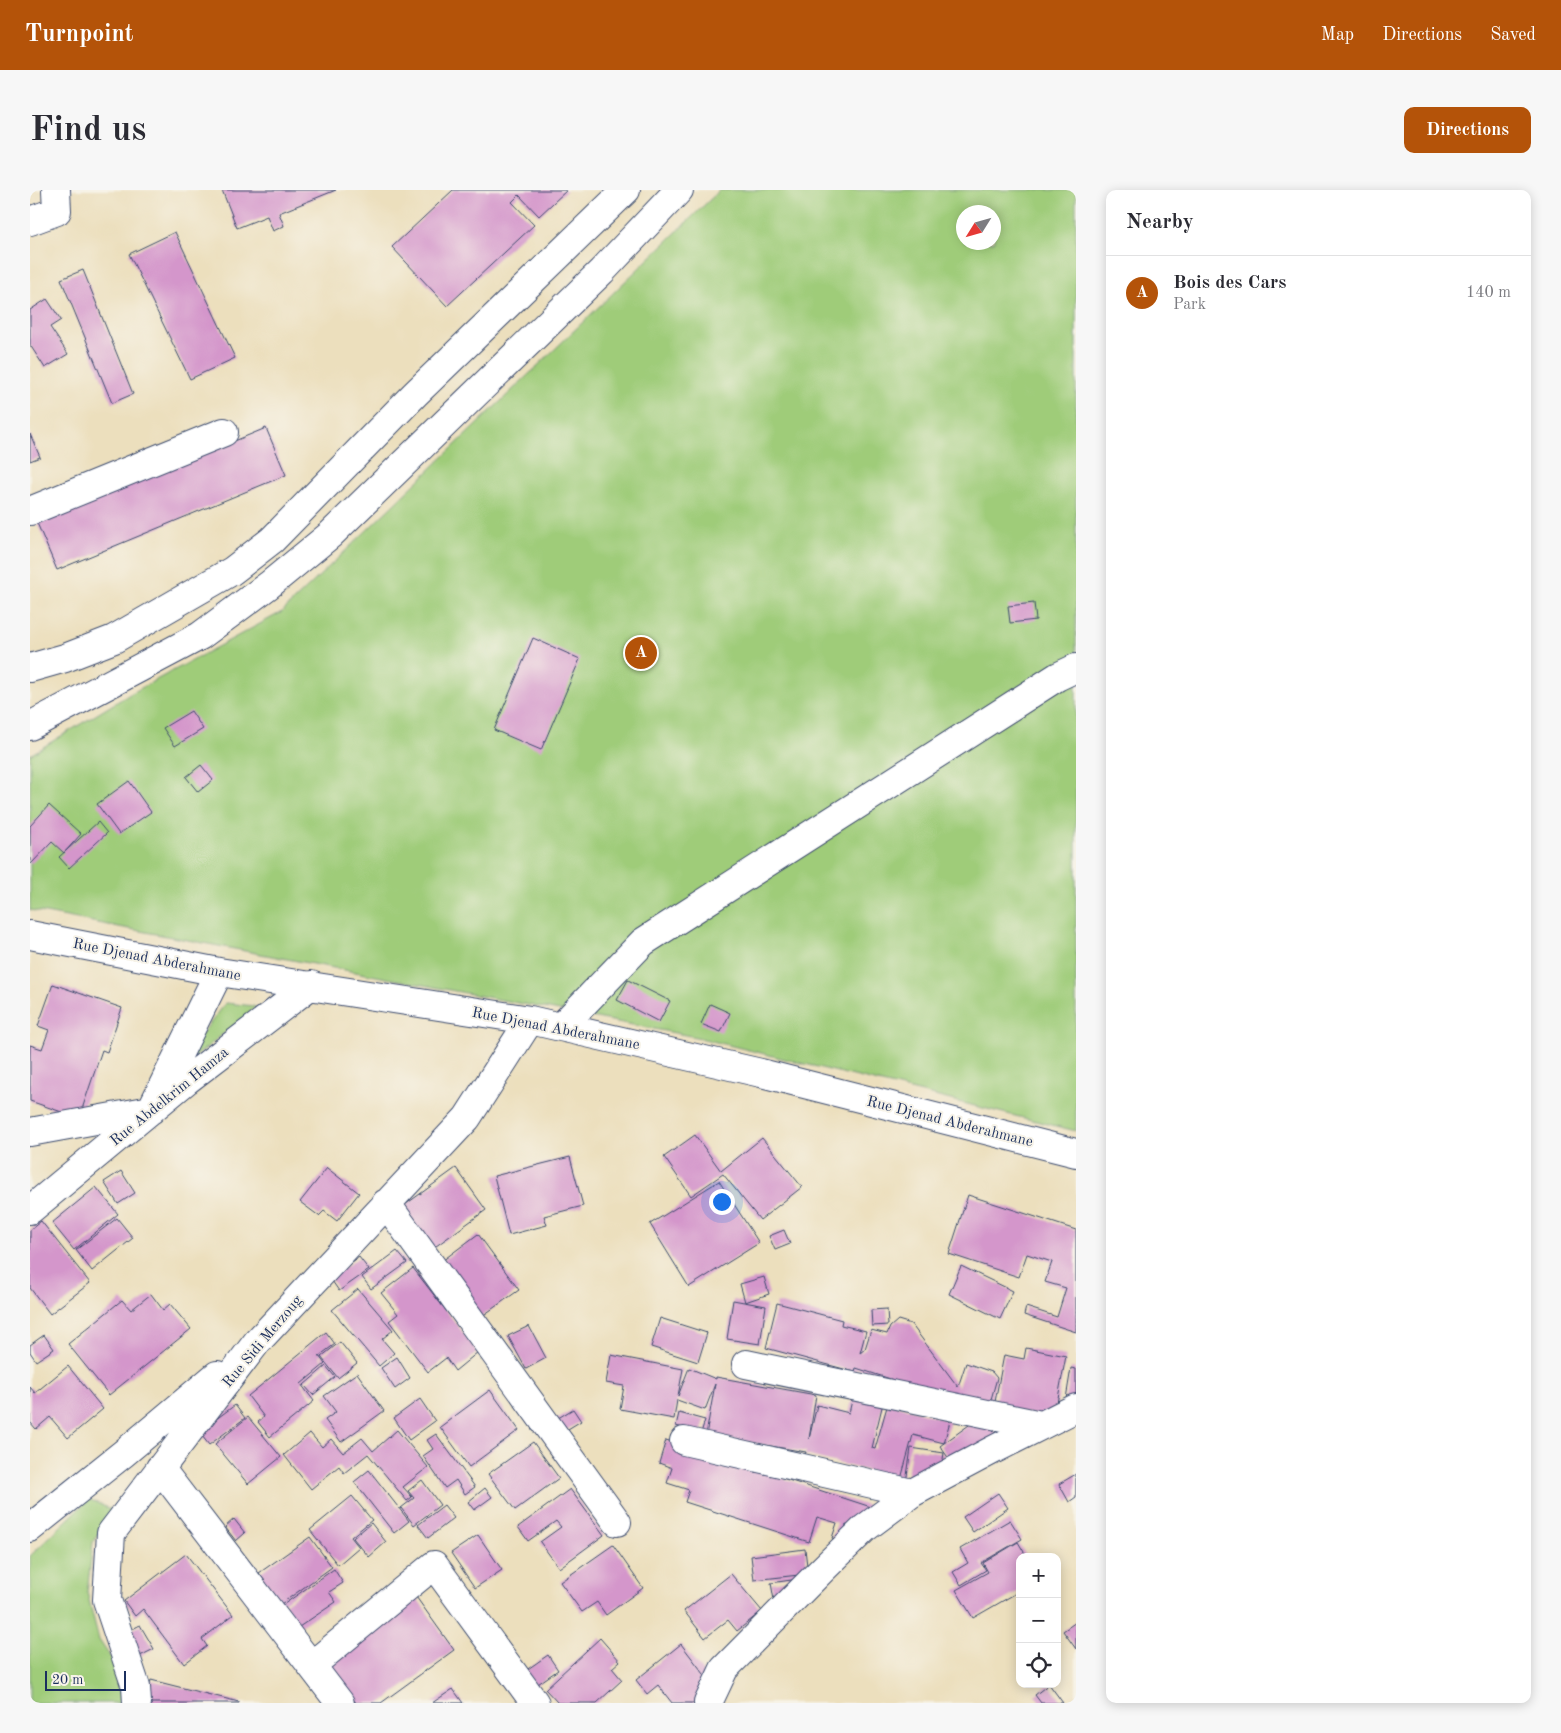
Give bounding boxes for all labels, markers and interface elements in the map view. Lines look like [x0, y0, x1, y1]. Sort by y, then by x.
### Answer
text: Turnpoint [25, 23, 133, 47]
text: Map [1321, 26, 1354, 44]
text: Directions [1382, 26, 1462, 44]
text: Saved [1490, 26, 1536, 44]
button: Directions [1404, 107, 1531, 153]
text: Find us [30, 113, 146, 148]
north arrow [956, 205, 1001, 250]
text: Nearby [1126, 212, 1194, 233]
text: Bois des Cars [1173, 274, 1286, 293]
text: A [1136, 285, 1148, 301]
text: 140 m [1466, 285, 1511, 301]
text: Park [1173, 297, 1206, 313]
pin: A [625, 634, 657, 672]
street label: Rue Djenad Abderahmane [71, 937, 242, 984]
street label: Rue Djenad Abderahmane [470, 1006, 641, 1053]
street label: Rue Abdelkrim Hamza [108, 1045, 232, 1149]
street label: Rue Djenad Abderahmane [865, 1095, 1034, 1150]
your location [709, 1189, 735, 1215]
street label: Rue Sidi Merzoug [220, 1293, 306, 1391]
map controls [1016, 1553, 1061, 1688]
button: + [1016, 1553, 1061, 1598]
button: − [1016, 1598, 1061, 1643]
button: locate [1016, 1643, 1061, 1688]
scale bar [45, 1668, 126, 1691]
text: 20 m [52, 1673, 83, 1687]

